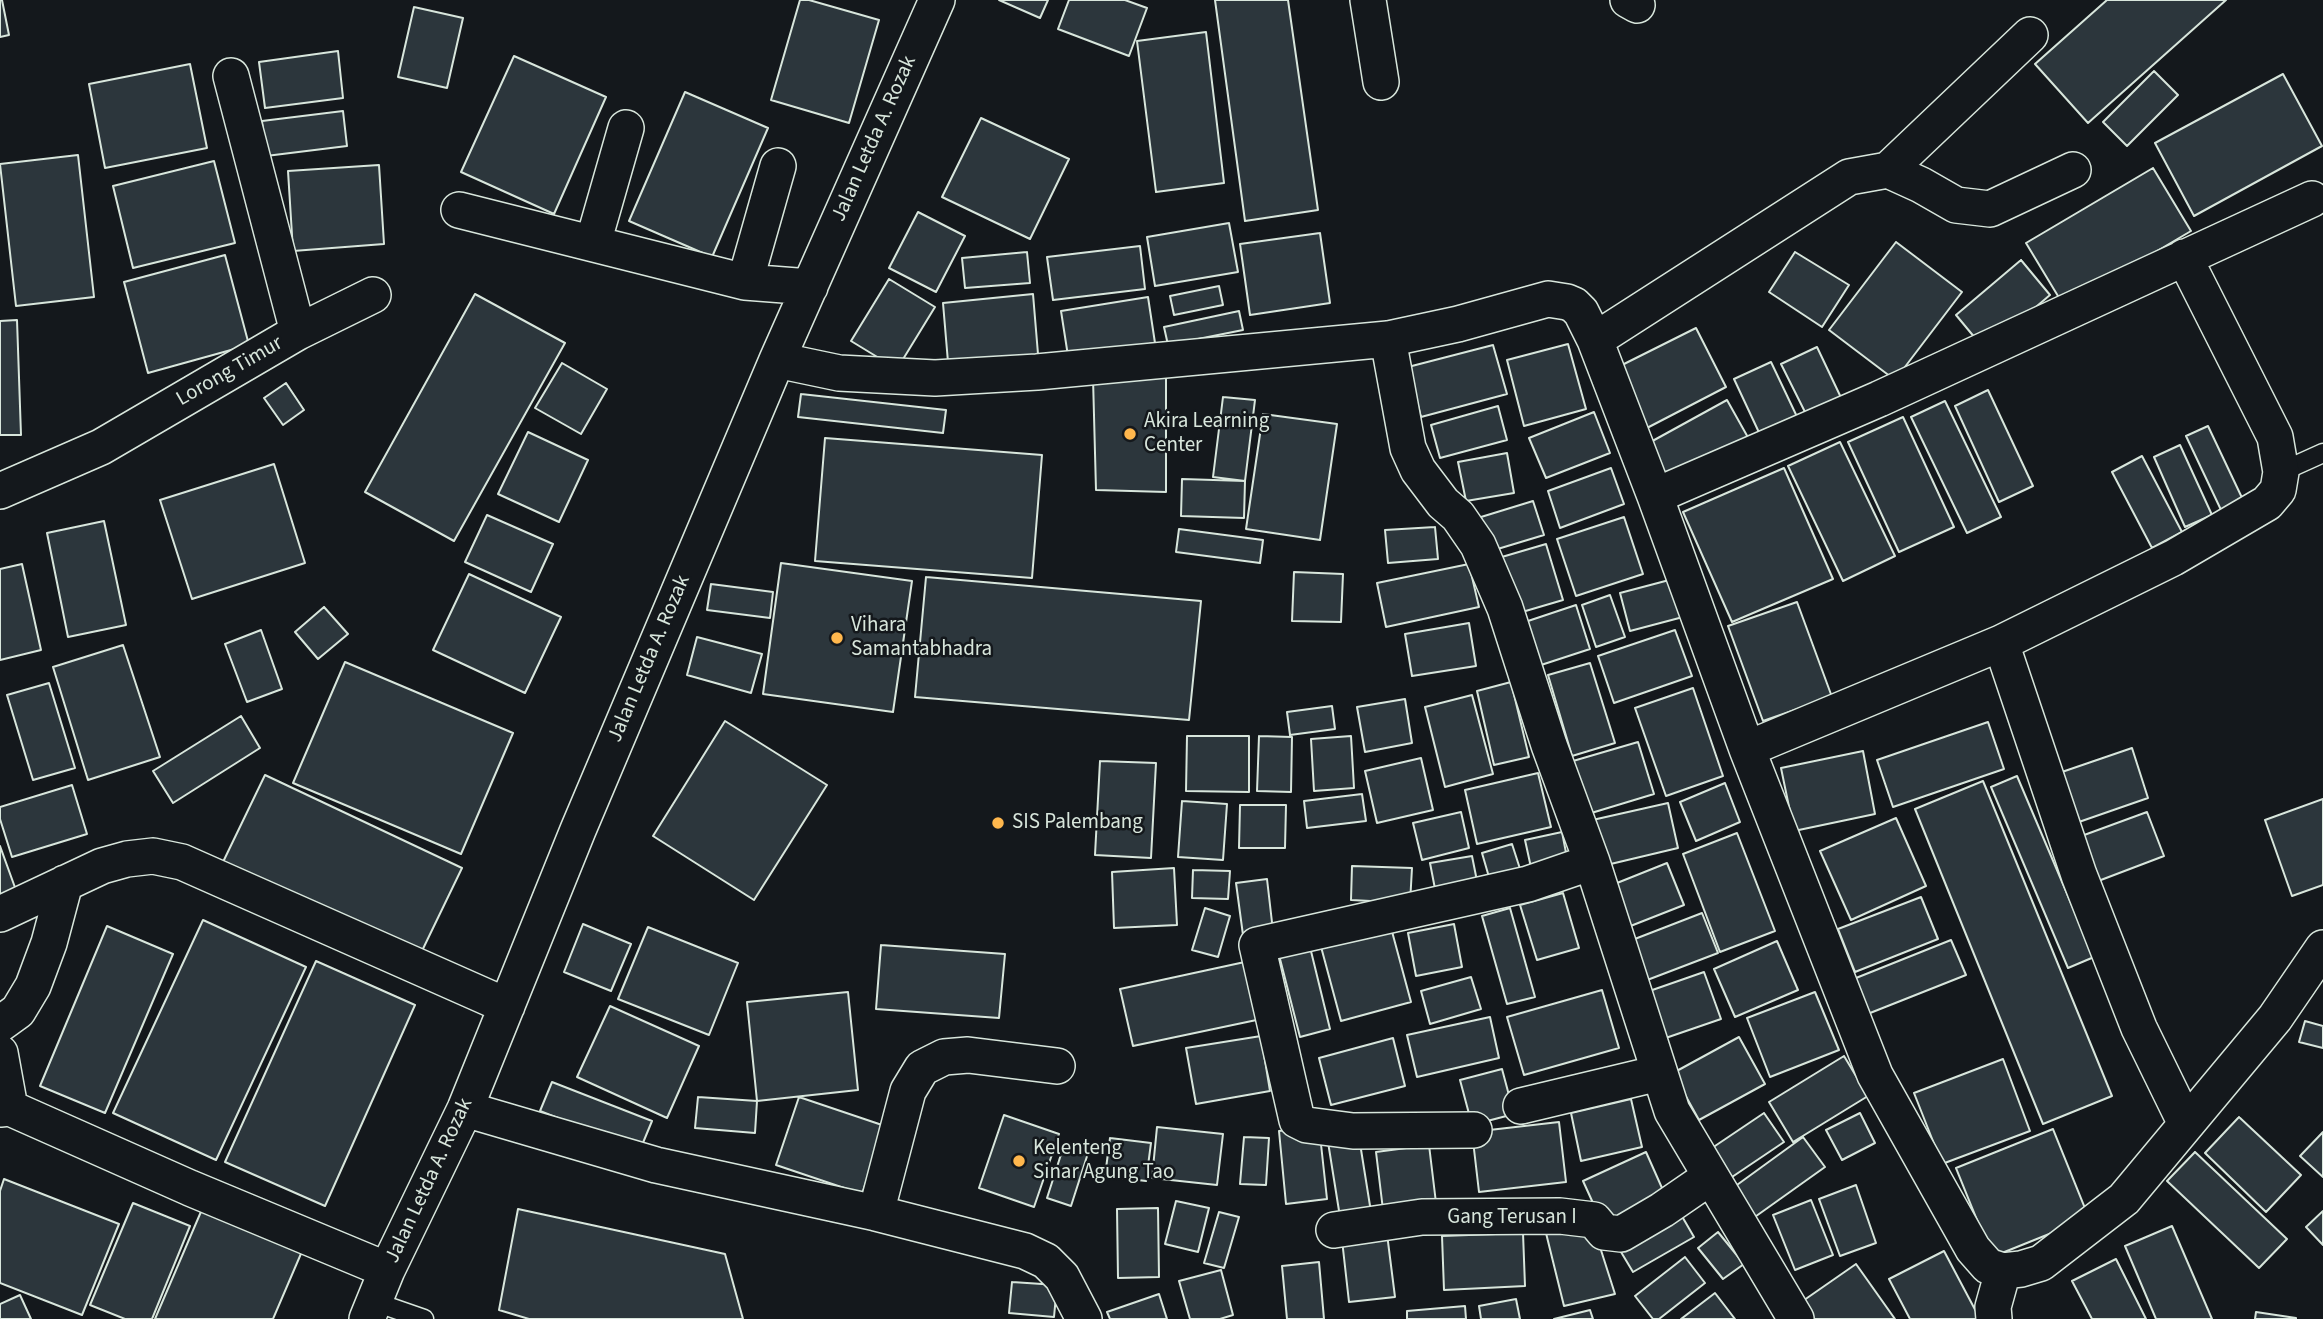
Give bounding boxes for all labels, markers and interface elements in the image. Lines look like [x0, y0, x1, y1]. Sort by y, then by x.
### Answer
street label: Jalan Letda A. Rozak [827, 52, 923, 226]
street label: Lorong Timur [172, 331, 288, 413]
place label: Akira Learning Center [1144, 409, 1269, 459]
marker: Akira Learning Center [1122, 426, 1138, 442]
street label: Jalan Letda A. Rozak [603, 572, 697, 746]
place label: Vihara Samantabhadra [851, 613, 992, 663]
marker: Vihara Samantabhadra [829, 630, 845, 646]
place label: SIS Palembang [1012, 810, 1143, 836]
marker: SIS Palembang [990, 815, 1006, 831]
street label: Jalan Letda A. Rozak [381, 1095, 479, 1267]
place label: Kelenteng Sinar Agung Tao [1033, 1136, 1174, 1186]
marker: Kelenteng Sinar Agung Tao [1011, 1153, 1027, 1169]
street label: Gang Terusan I [1447, 1205, 1577, 1231]

